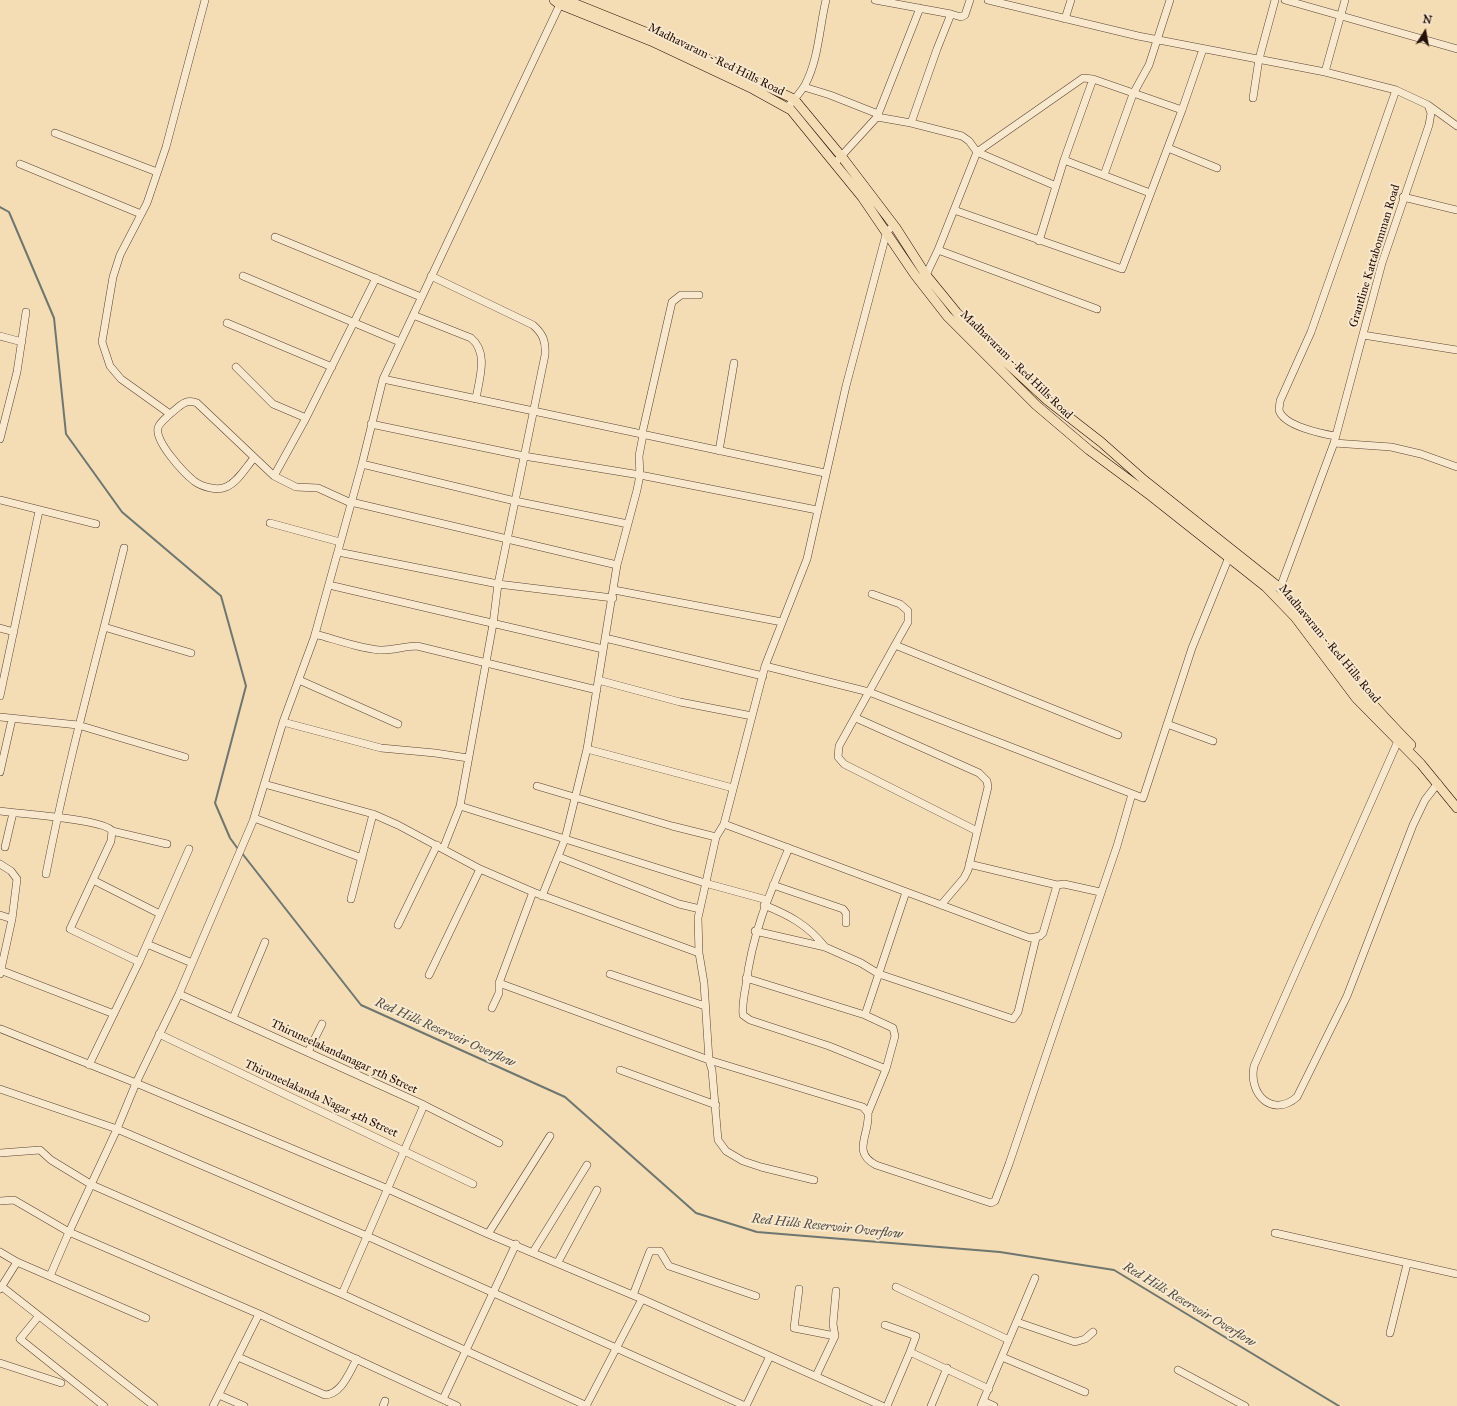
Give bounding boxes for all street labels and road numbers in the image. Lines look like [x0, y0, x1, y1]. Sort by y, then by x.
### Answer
street label: Madhavaram - Red Hills Road [645, 21, 787, 99]
street label: Grantline Kattabomman Road [1346, 183, 1404, 329]
street label: Madhavaram - Red Hills Road [957, 308, 1075, 422]
street label: Madhavaram - Red Hills Road [1275, 582, 1383, 706]
street label: Thiruneelakandanagar 5th Street [268, 1017, 420, 1097]
street label: Thiruneelakanda Nagar 4th Street [242, 1057, 400, 1141]

